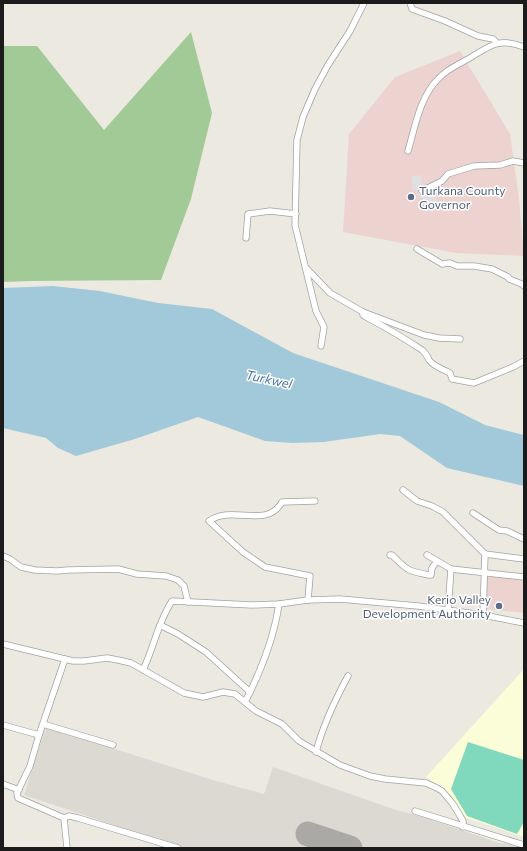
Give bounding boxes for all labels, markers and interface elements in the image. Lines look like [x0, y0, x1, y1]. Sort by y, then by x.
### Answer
place label: Turkana County Governor [419, 183, 506, 211]
marker: Turkana County Governor [406, 192, 416, 202]
water label: Turkwel [244, 366, 294, 392]
place label: Kerio Valley Development Authority [363, 592, 491, 620]
marker: Kerio Valley Development Authority [494, 601, 504, 611]

